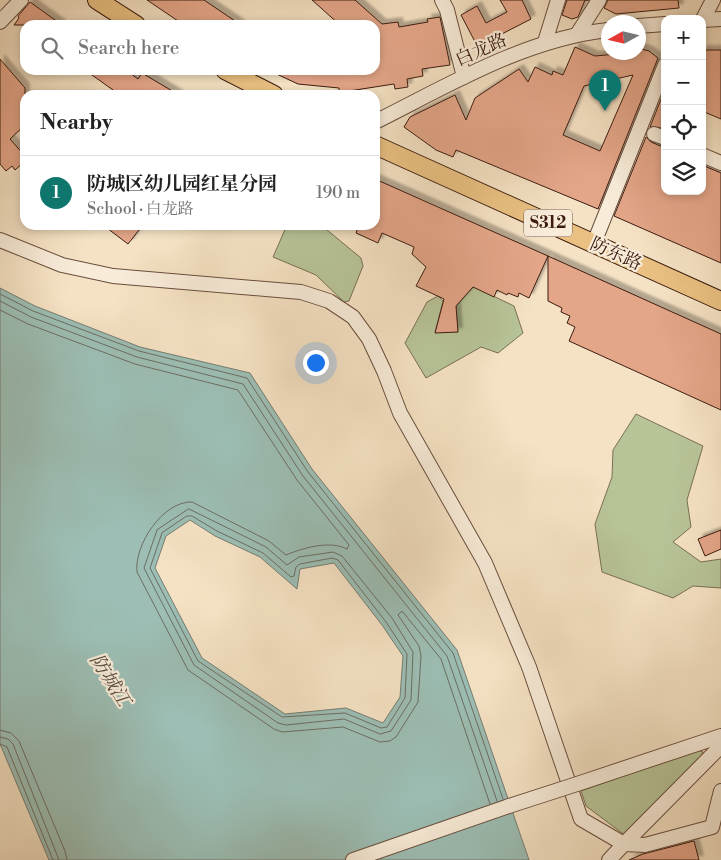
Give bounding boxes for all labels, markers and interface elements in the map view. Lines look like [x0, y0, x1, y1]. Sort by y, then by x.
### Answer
north arrow [601, 15, 646, 60]
map controls [661, 15, 706, 195]
button: + [661, 15, 706, 60]
search box [20, 20, 380, 75]
street label: 白龙路 [452, 29, 510, 71]
icon: search [38, 34, 66, 62]
text: Search here [78, 36, 179, 60]
button: − [661, 60, 706, 105]
pin: 1 [589, 70, 621, 111]
button: locate [661, 105, 706, 150]
text: Nearby [40, 110, 113, 136]
button: layers [661, 150, 706, 195]
text: 防城区幼儿园红星分园 [87, 172, 277, 196]
text: 1 [52, 183, 60, 203]
text: 190 m [316, 183, 360, 203]
text: School · 白龙路 [87, 199, 194, 219]
road number: S312 [524, 210, 572, 237]
street label: 防东路 [587, 233, 645, 275]
your location [303, 350, 329, 376]
water label: 防城江 [85, 649, 137, 713]

